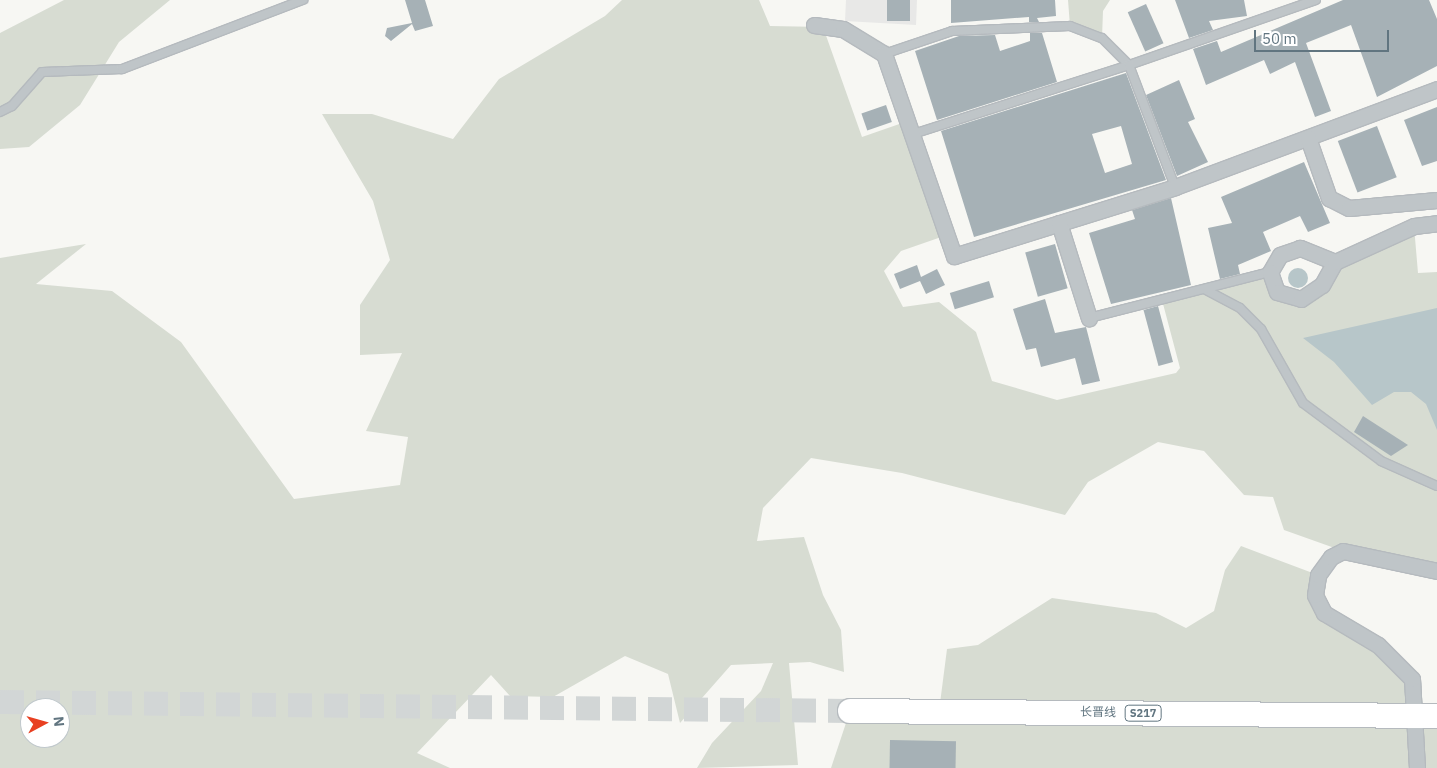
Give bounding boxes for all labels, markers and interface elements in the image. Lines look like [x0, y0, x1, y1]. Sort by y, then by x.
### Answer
scale bar [1257, 20, 1392, 52]
text: 50 m [1262, 29, 1297, 48]
north arrow [20, 698, 70, 748]
street label: 长晋线 [1080, 704, 1116, 720]
road number: S217 [1124, 704, 1162, 721]
text: N [49, 716, 68, 728]

